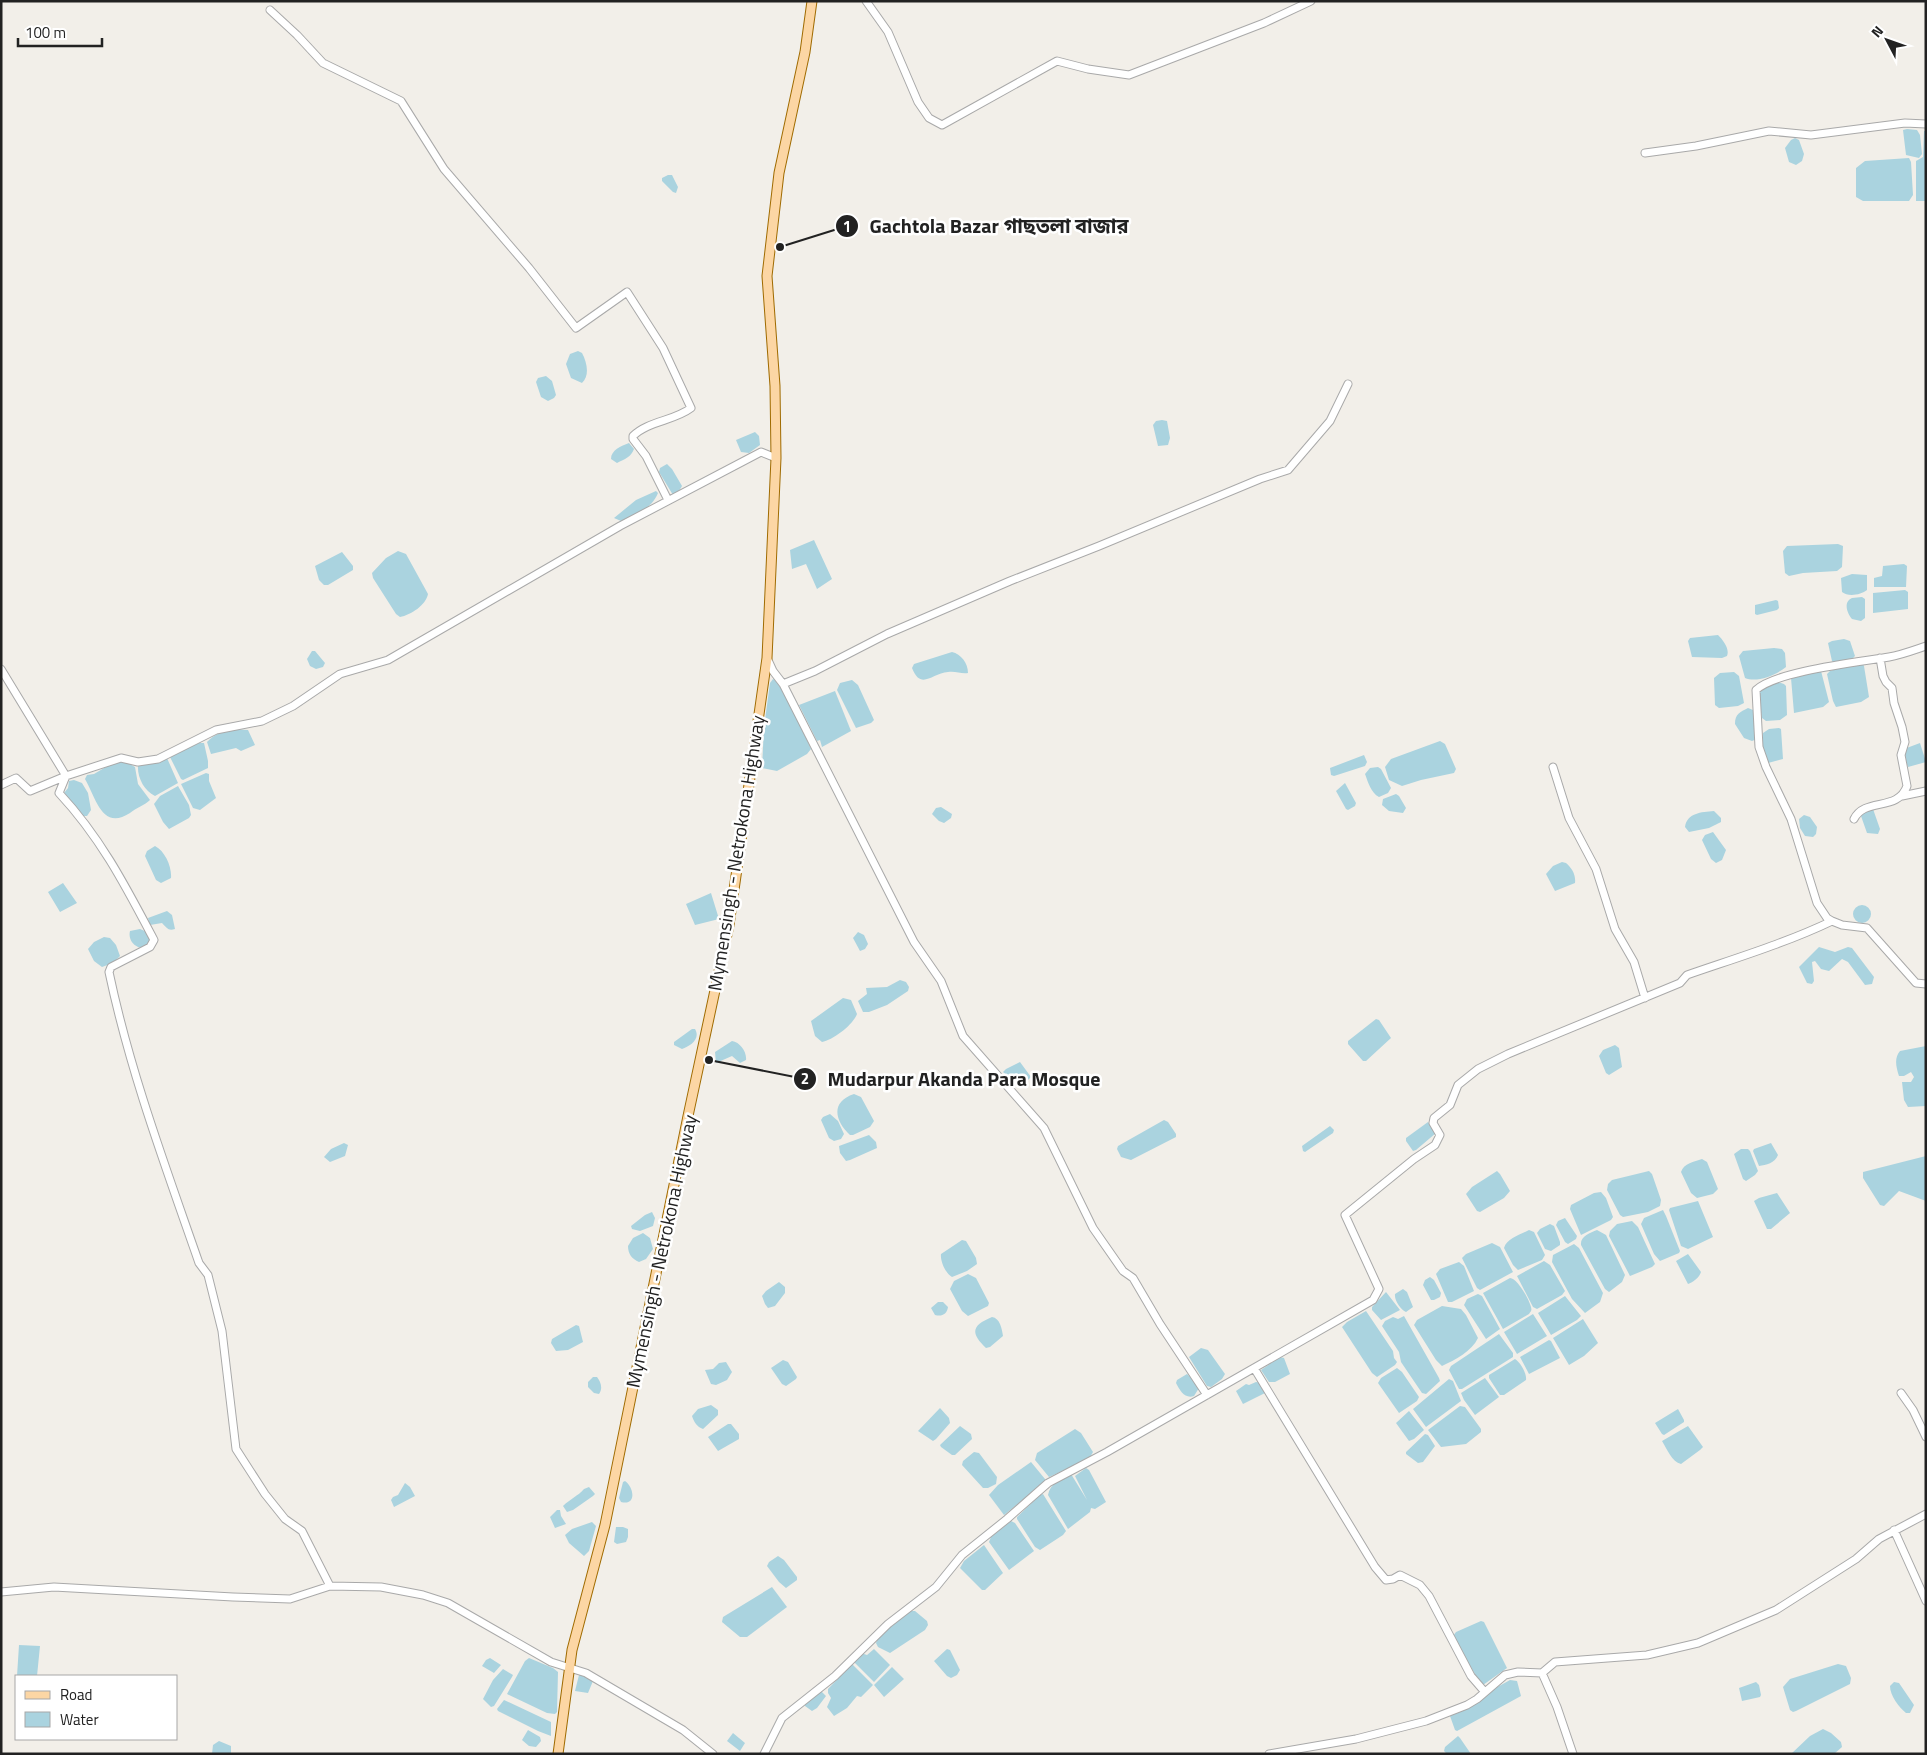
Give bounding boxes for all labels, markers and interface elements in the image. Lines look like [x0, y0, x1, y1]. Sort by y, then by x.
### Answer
scale bar [18, 15, 101, 47]
north arrow [1862, 15, 1912, 65]
text: 100 m [25, 21, 66, 44]
text: N [1866, 21, 1888, 42]
callout: Gachtola Bazar গাছতলা বাজার [835, 209, 1139, 244]
text: Gachtola Bazar গাছতলা বাজার [870, 210, 1129, 241]
text: 1 [843, 215, 851, 238]
street label: Mymensingh - Netrokona Highway [699, 713, 772, 993]
callout: Mudarpur Akanda Para Mosque [793, 1061, 1111, 1096]
text: Mudarpur Akanda Para Mosque [827, 1063, 1101, 1094]
text: 2 [801, 1067, 809, 1090]
street label: Mymensingh - Netrokona Highway [617, 1112, 704, 1390]
legend [15, 1675, 178, 1740]
text: Road [60, 1683, 92, 1706]
text: Water [60, 1708, 99, 1731]

